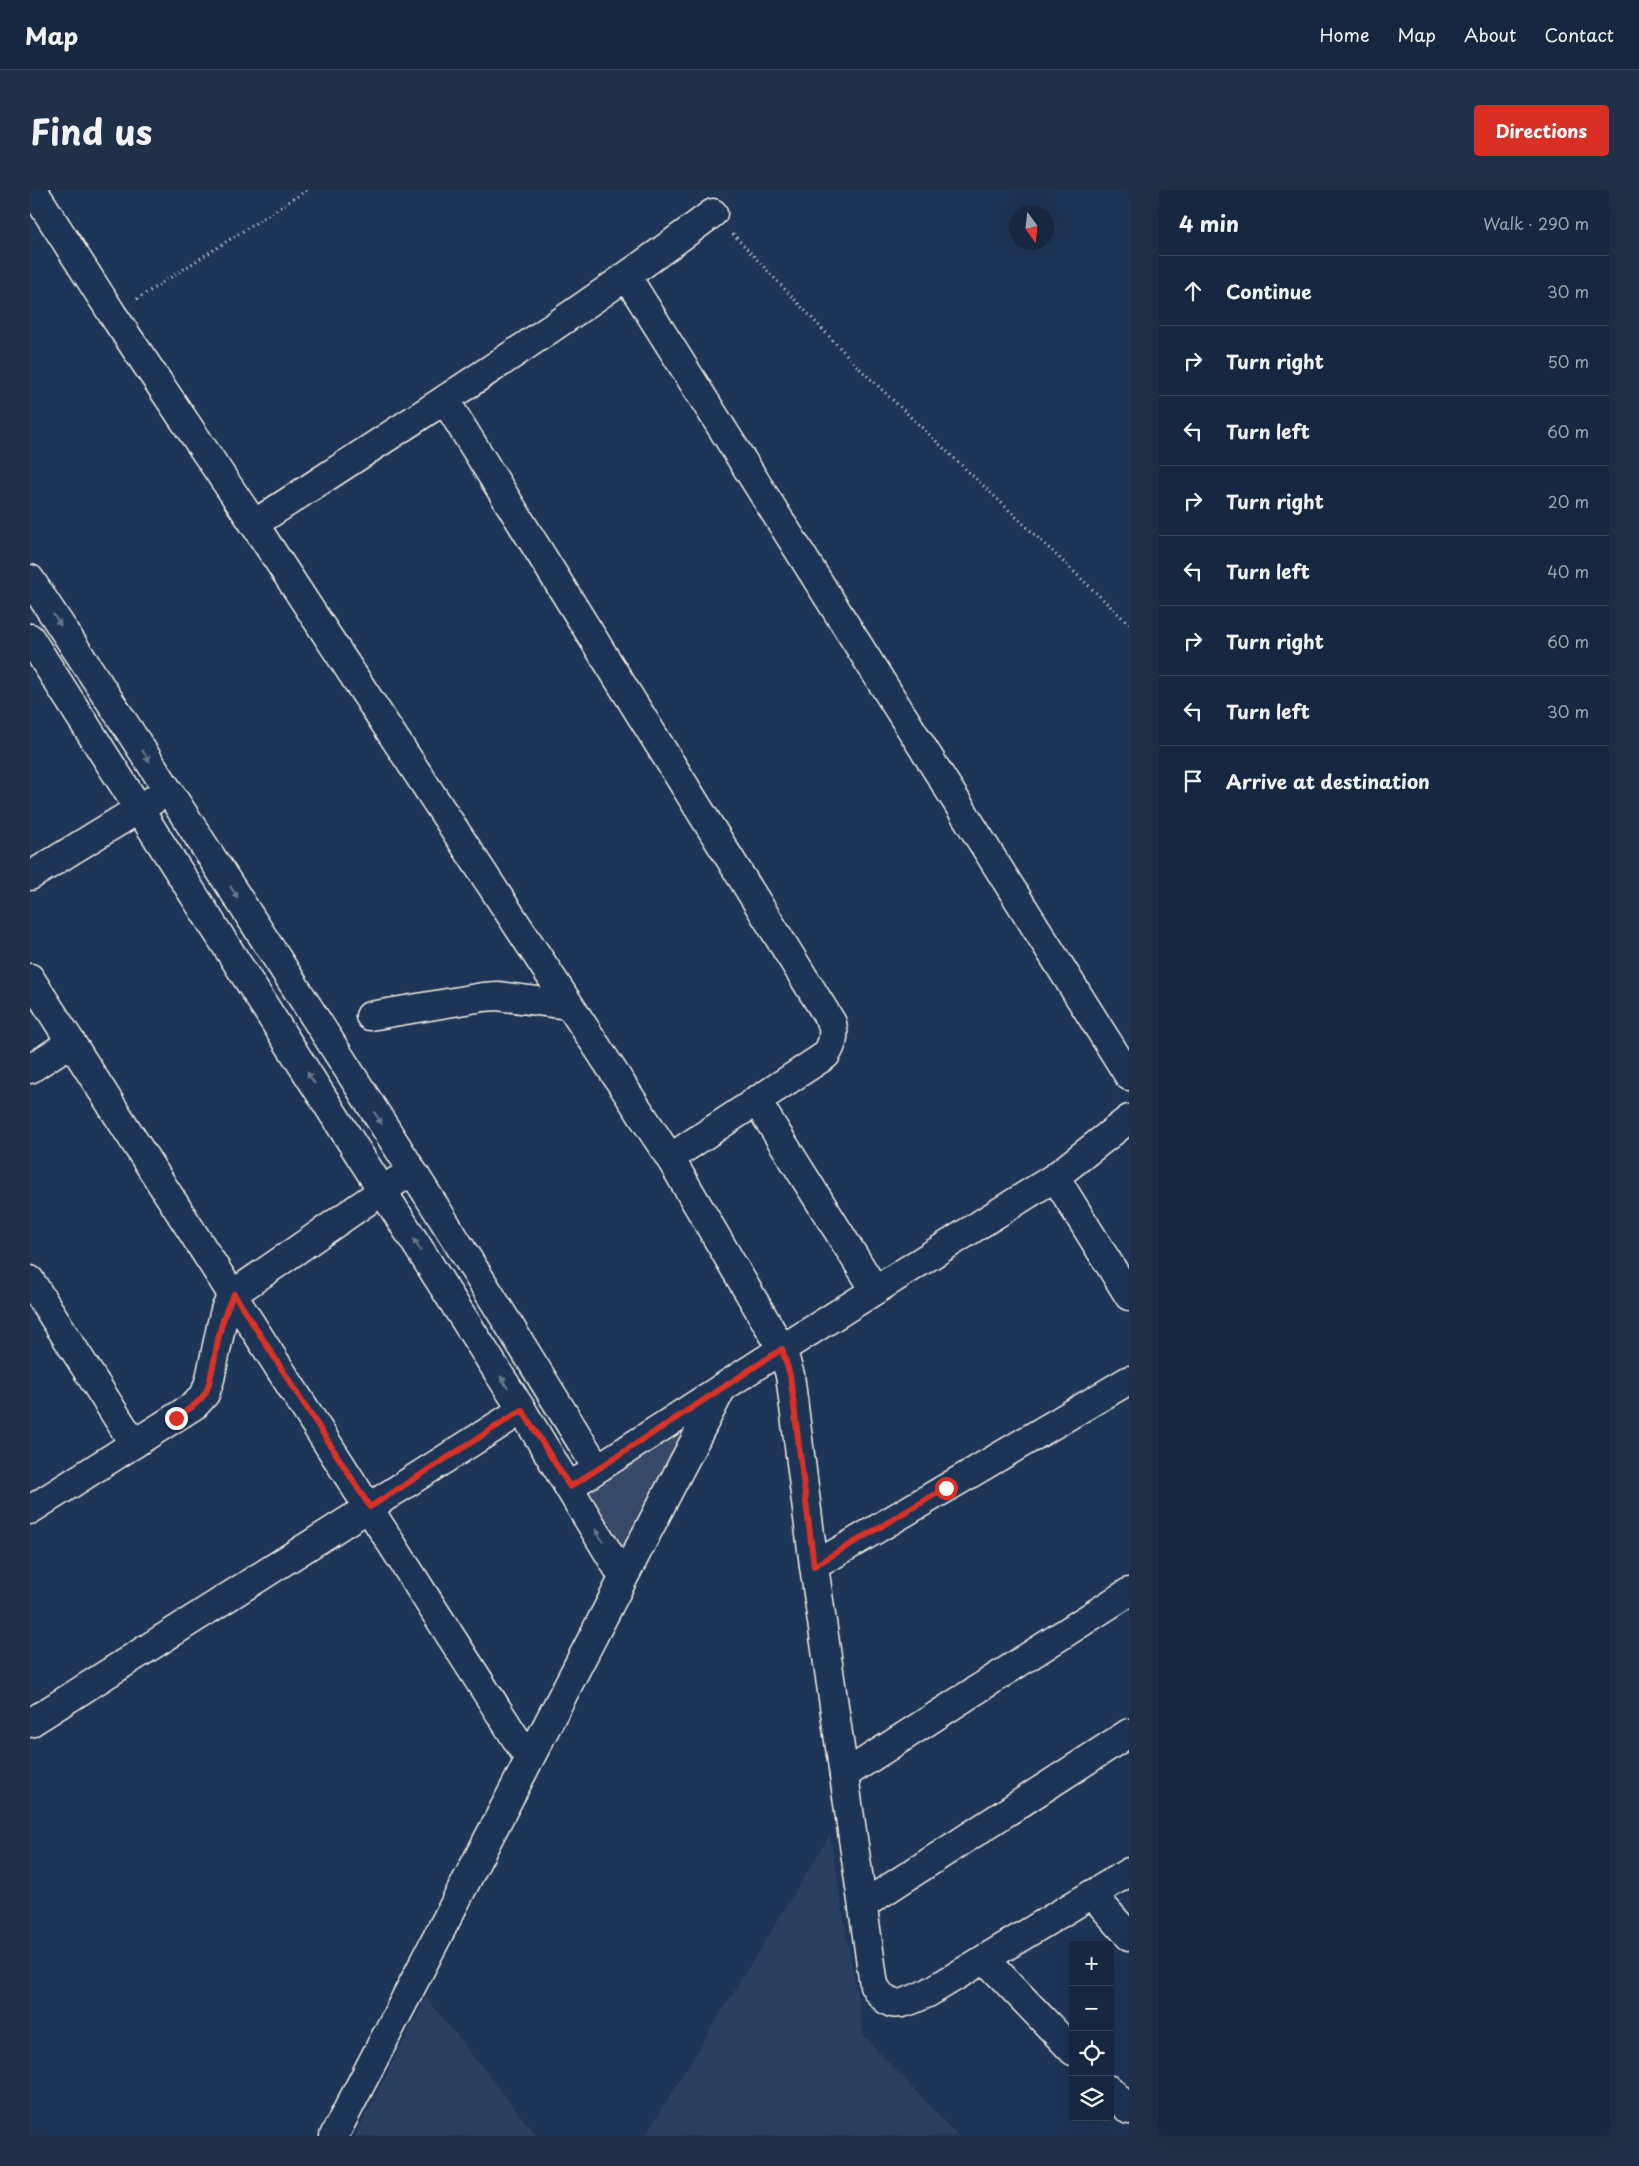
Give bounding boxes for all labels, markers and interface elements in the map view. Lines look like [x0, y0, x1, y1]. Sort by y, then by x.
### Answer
text: Map [25, 17, 78, 53]
text: Home [1319, 21, 1369, 48]
text: Map [1397, 21, 1436, 48]
text: About [1464, 21, 1516, 48]
text: Contact [1544, 21, 1614, 48]
text: Find us [30, 104, 152, 157]
button: Directions [1474, 105, 1609, 156]
north arrow [1009, 205, 1054, 250]
text: 4 min [1179, 207, 1239, 239]
text: Walk · 290 m [1483, 211, 1589, 235]
icon: ahead [1179, 277, 1207, 305]
text: Continue [1226, 277, 1312, 305]
text: 30 m [1547, 279, 1589, 303]
icon: right [1179, 347, 1207, 375]
text: Turn right [1226, 347, 1324, 375]
text: 50 m [1548, 349, 1589, 373]
icon: left [1179, 417, 1207, 445]
text: Turn left [1226, 417, 1310, 445]
text: 60 m [1547, 419, 1589, 443]
icon: right [1179, 487, 1207, 515]
text: Turn right [1226, 487, 1324, 515]
text: 20 m [1548, 489, 1589, 513]
icon: left [1179, 557, 1207, 585]
text: Turn left [1226, 557, 1310, 585]
text: 40 m [1547, 559, 1589, 583]
one-way arrow [52, 613, 62, 626]
icon: right [1179, 627, 1207, 655]
text: Turn right [1226, 627, 1324, 655]
text: 60 m [1547, 629, 1589, 653]
icon: left [1179, 697, 1207, 725]
text: Turn left [1226, 697, 1310, 725]
text: 30 m [1547, 699, 1589, 723]
one-way arrow [141, 749, 151, 762]
icon: arrive [1179, 767, 1207, 795]
text: Arrive at destination [1226, 767, 1430, 795]
one-way arrow [229, 886, 238, 899]
one-way arrow [306, 1072, 316, 1085]
one-way arrow [373, 1111, 383, 1124]
one-way arrow [412, 1238, 422, 1252]
one-way arrow [499, 1376, 509, 1389]
route end [165, 1407, 188, 1430]
route start [935, 1477, 958, 1500]
one-way arrow [594, 1529, 603, 1542]
map controls [1069, 1941, 1114, 2121]
button: + [1069, 1941, 1114, 1986]
button: − [1069, 1986, 1114, 2031]
button: locate [1069, 2031, 1114, 2076]
button: layers [1069, 2076, 1114, 2121]

